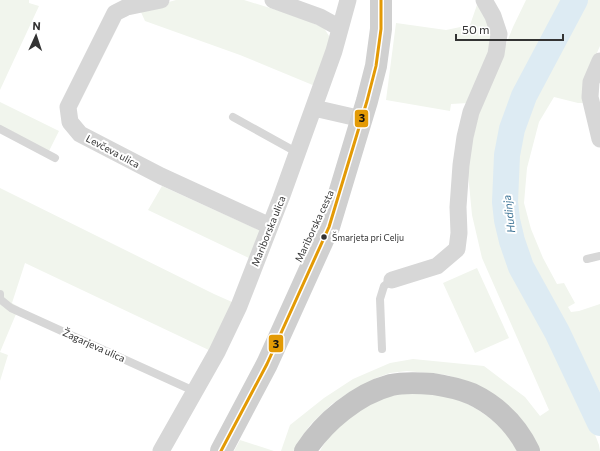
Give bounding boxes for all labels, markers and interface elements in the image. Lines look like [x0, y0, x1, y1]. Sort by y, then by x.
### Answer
north arrow [16, 16, 56, 56]
scale bar [456, 16, 563, 42]
text: N [32, 19, 41, 32]
text: 50 m [462, 22, 490, 36]
line badge: 3 [354, 109, 369, 128]
text: 3 [359, 111, 365, 124]
street label: Levčeva ulica [84, 132, 142, 170]
street label: Mariborska cesta [292, 188, 336, 264]
street label: Mariborska ulica [248, 194, 288, 268]
water label: Hudinja [500, 194, 517, 234]
place label: Šmarjeta pri Celju [332, 231, 404, 243]
marker: Šmarjeta pri Celju [319, 232, 329, 242]
street label: Žagarjeva ulica [61, 326, 127, 364]
line badge: 3 [268, 334, 284, 353]
text: 3 [273, 337, 279, 350]

